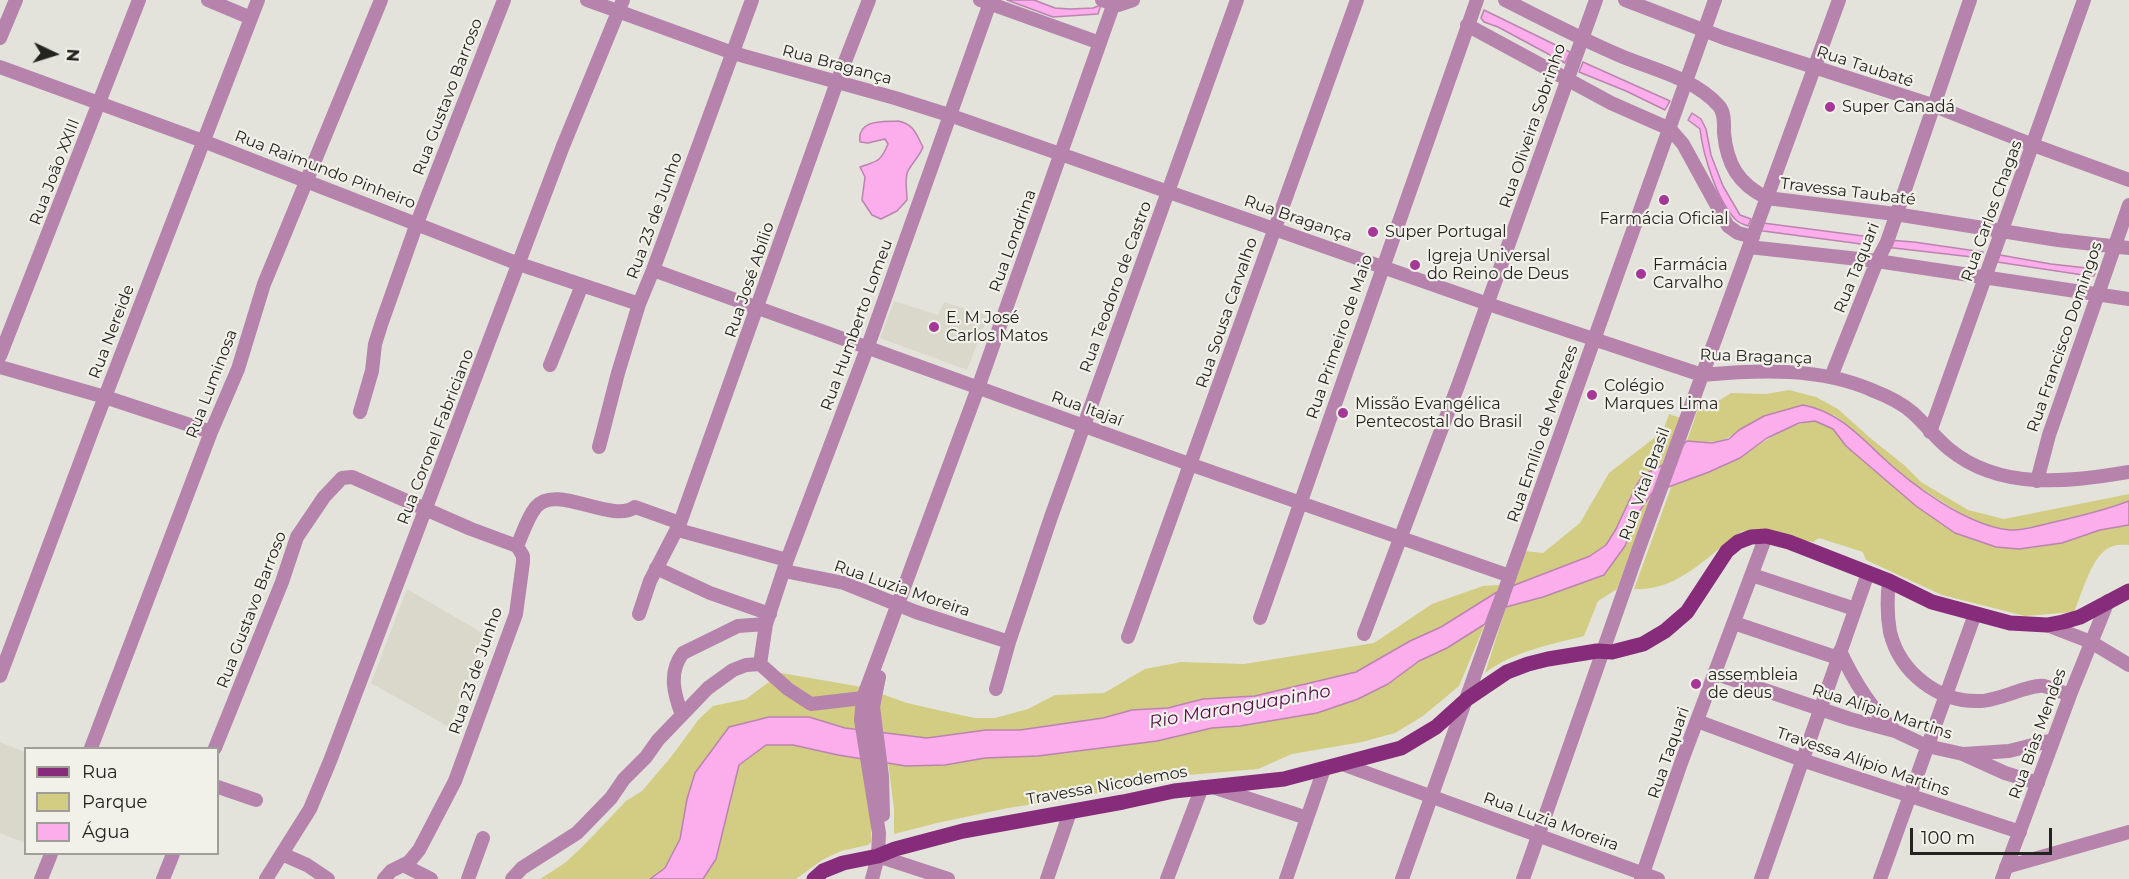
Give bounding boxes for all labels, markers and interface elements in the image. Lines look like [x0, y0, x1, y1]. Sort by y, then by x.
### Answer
street label: Rua Gustavo Barroso [409, 16, 487, 178]
north arrow [24, 24, 84, 84]
street label: Rua Bragança [780, 41, 894, 89]
street label: Rua Oliveira Sobrinho [1496, 41, 1570, 211]
street label: Rua Taubaté [1814, 42, 1916, 92]
text: N [63, 48, 82, 62]
place label: Super Canadá [1842, 97, 1955, 117]
marker: Super Canadá [1823, 100, 1837, 114]
street label: Rua João XXIII [26, 116, 84, 228]
street label: Rua Raimundo Pinheiro [232, 127, 418, 213]
street label: Rua Carlos Chagas [1957, 138, 2027, 284]
street label: Rua 23 de Junho [623, 150, 687, 282]
street label: Travessa Taubaté [1779, 174, 1917, 210]
street label: Rua Londrina [986, 187, 1040, 295]
street label: Rua Bragança [1242, 192, 1354, 246]
marker: Farmácia Oficial [1657, 193, 1671, 207]
street label: Rua Teodoro de Castro [1076, 199, 1156, 375]
place label: Farmácia Oficial [1600, 209, 1728, 229]
street label: Rua José Abílio [721, 220, 779, 340]
street label: Rua Taquari [1830, 220, 1884, 316]
place label: Super Portugal [1385, 222, 1507, 242]
marker: Super Portugal [1366, 225, 1380, 239]
street label: Rua Sousa Carvalho [1192, 235, 1262, 391]
street label: Rua Humberto Lomeu [817, 237, 897, 413]
street label: Rua Francisco Domingos [2023, 239, 2107, 435]
place label: Igreja Universal do Reino de Deus [1427, 246, 1569, 284]
street label: Rua Primeiro de Maio [1303, 252, 1377, 422]
place label: Farmácia Carvalho [1653, 255, 1728, 293]
marker: Igreja Universal do Reino de Deus [1408, 258, 1422, 272]
marker: Farmácia Carvalho [1634, 267, 1648, 281]
street label: Rua Nereide [85, 282, 139, 382]
place label: E. M José Carlos Matos [946, 308, 1048, 346]
marker: E. M José Carlos Matos [927, 320, 941, 334]
street label: Rua Luminosa [182, 327, 242, 441]
street label: Rua Emílio de Menezes [1504, 343, 1582, 525]
street label: Rua Bragança [1699, 345, 1813, 369]
street label: Rua Coronel Fabriciano [394, 347, 478, 527]
place label: Colégio Marques Lima [1604, 376, 1718, 414]
street label: Rua Itajaí [1049, 387, 1125, 431]
marker: Colégio Marques Lima [1585, 388, 1599, 402]
place label: Missão Evangélica Pentecostal do Brasil [1355, 394, 1522, 432]
marker: Missão Evangélica Pentecostal do Brasil [1336, 406, 1350, 420]
street label: Rua Vital Brasil [1616, 425, 1674, 543]
street label: Rua Gustavo Barroso [213, 529, 291, 691]
street label: Rua Luzia Moreira [831, 557, 973, 621]
street label: Rua 23 de Junho [445, 605, 507, 737]
place label: assembleia de deus [1708, 665, 1798, 703]
street label: Rua Bias Mendes [2005, 666, 2071, 802]
marker: assembleia de deus [1689, 677, 1703, 691]
water label: Rio Maranguapinho [1148, 680, 1332, 734]
street label: Rua Alípio Martins [1810, 680, 1954, 744]
street label: Rua Taquari [1644, 705, 1694, 801]
street label: Travessa Alípio Martins [1774, 723, 1952, 801]
legend [24, 747, 219, 855]
text: Rua [82, 761, 118, 783]
street label: Travessa Nicodemos [1025, 762, 1189, 810]
street label: Rua Luzia Moreira [1481, 789, 1621, 855]
text: Parque [82, 791, 147, 813]
scale bar [1913, 816, 2056, 854]
text: Água [82, 821, 130, 843]
text: 100 m [1921, 827, 1975, 849]

